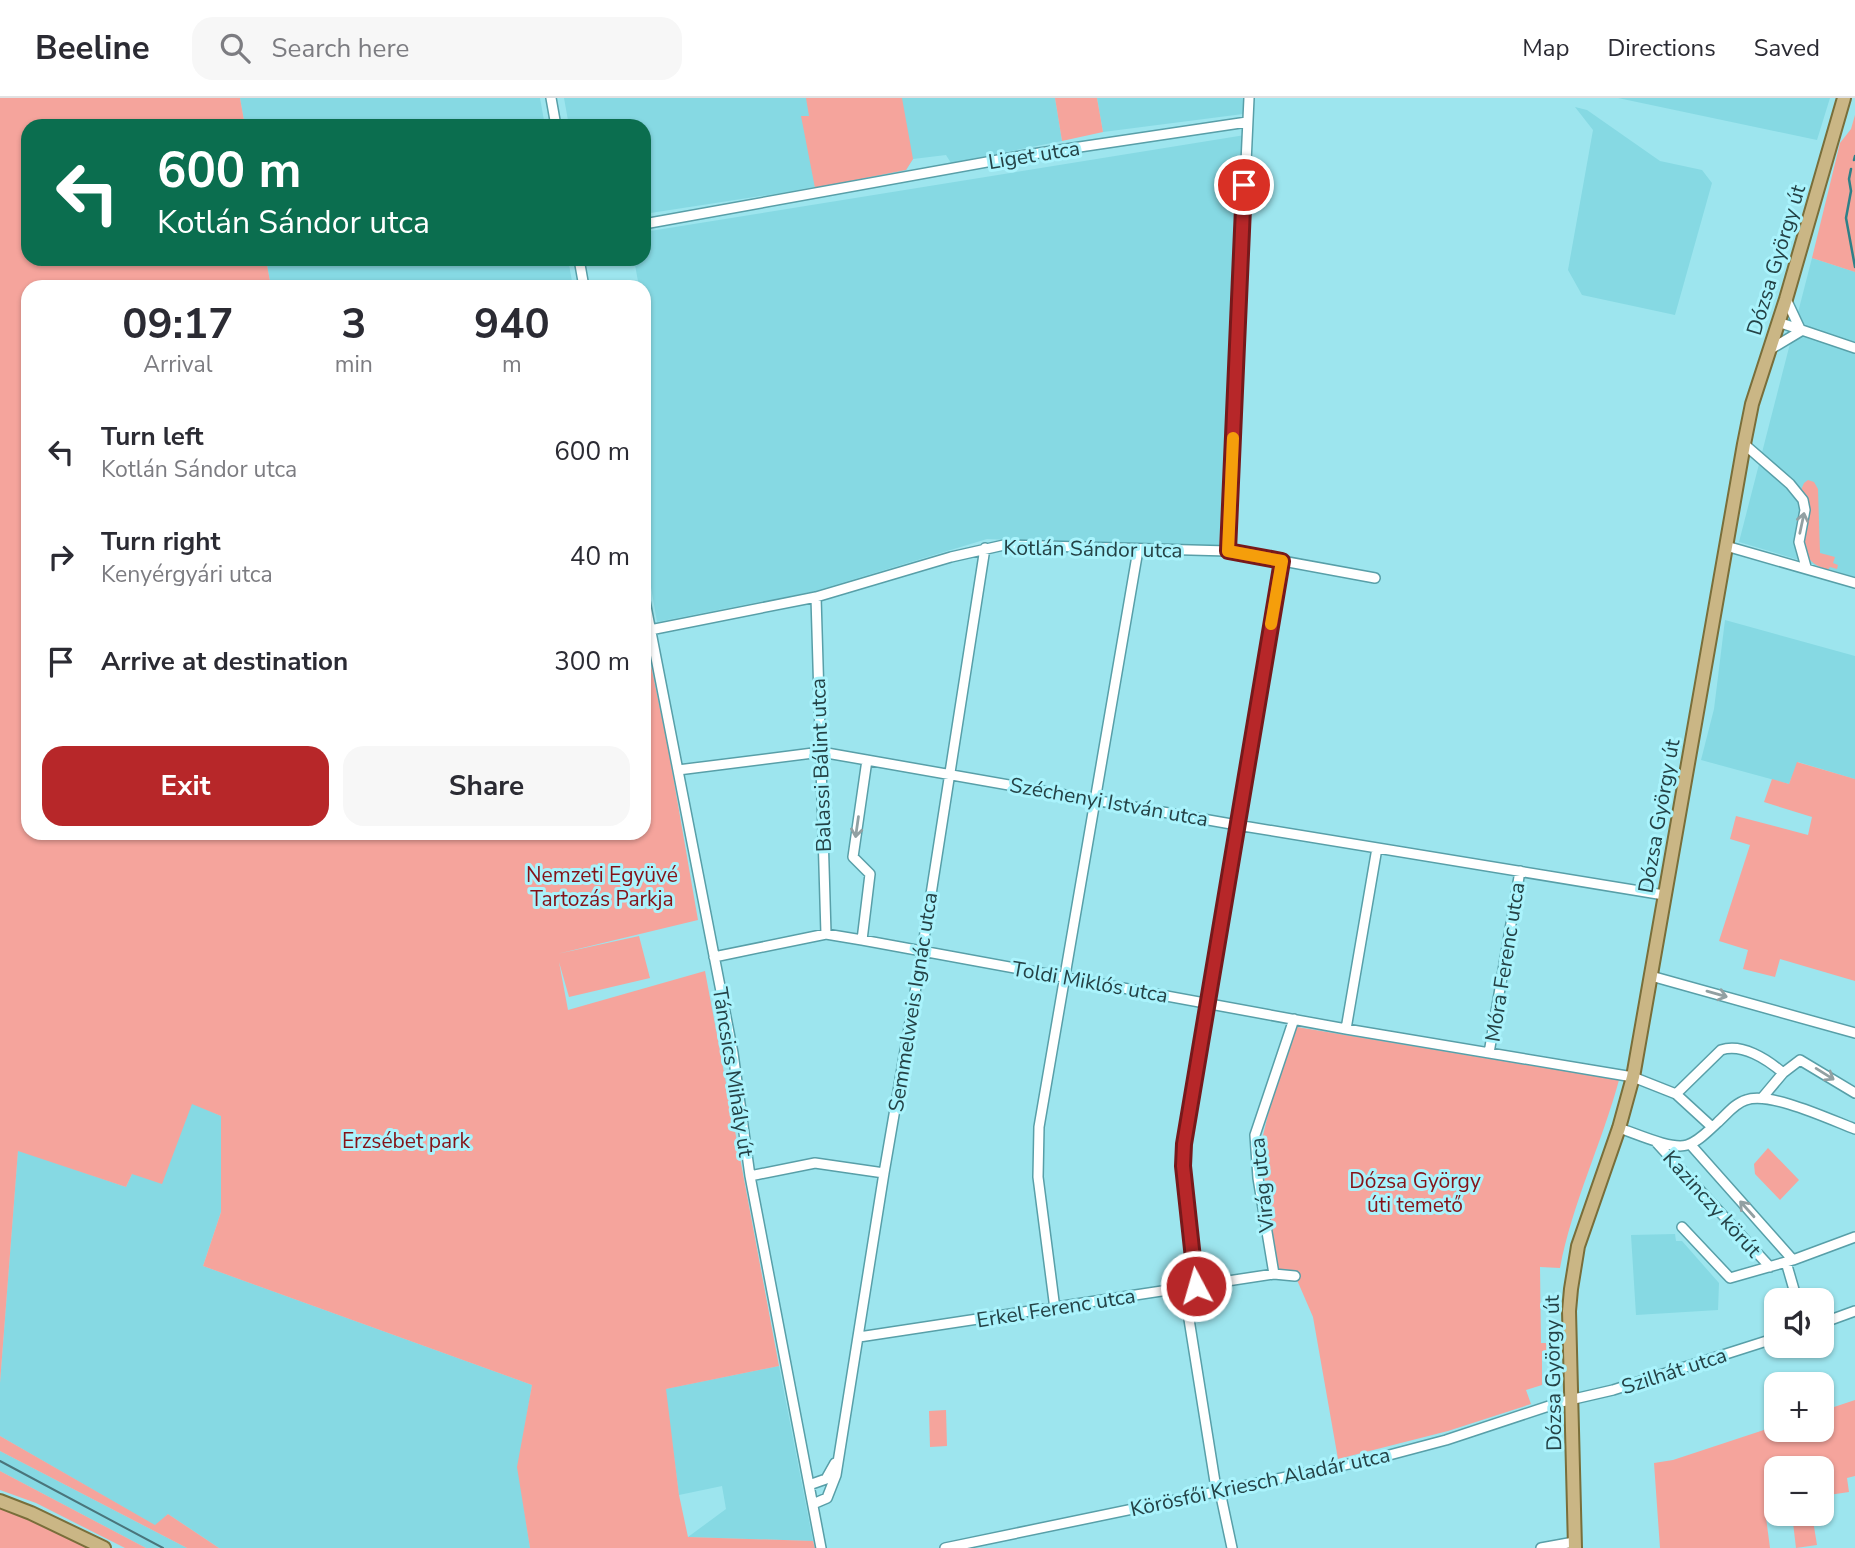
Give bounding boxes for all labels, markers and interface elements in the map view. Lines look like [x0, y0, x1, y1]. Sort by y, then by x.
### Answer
search box [192, 17, 682, 80]
text: Beeline [35, 26, 150, 71]
icon: search [216, 29, 254, 67]
text: Search here [272, 31, 409, 66]
text: Map [1522, 32, 1569, 64]
text: Directions [1607, 32, 1716, 64]
text: Saved [1754, 32, 1820, 64]
street label: Liget utca [986, 134, 1082, 176]
text: 600 m [157, 137, 301, 204]
icon: left [42, 147, 133, 238]
pin [1214, 155, 1274, 215]
icon: arrive [1225, 166, 1263, 204]
street label: Dózsa György út [1740, 181, 1812, 339]
text: Kotlán Sándor utca [157, 201, 430, 244]
text: 09:17 [122, 296, 233, 353]
text: 3 [341, 296, 366, 353]
text: 940 [474, 296, 550, 353]
text: Arrival [143, 349, 212, 380]
text: min [335, 349, 373, 380]
text: m [502, 349, 522, 380]
text: Turn left [101, 419, 204, 454]
icon: left [42, 433, 80, 471]
text: 600 m [554, 434, 630, 469]
text: Kotlán Sándor utca [101, 454, 297, 485]
one-way arrow [1796, 512, 1810, 535]
text: Turn right [101, 524, 220, 559]
street label: Kotlán Sándor utca [1003, 533, 1183, 565]
icon: right [42, 538, 80, 576]
text: 40 m [570, 539, 630, 574]
text: Kenyérgyári utca [101, 559, 273, 590]
icon: arrive [42, 643, 80, 681]
text: Arrive at destination [101, 644, 348, 679]
text: 300 m [554, 644, 630, 679]
street label: Balassi Bálint utca [804, 678, 838, 852]
street label: Dózsa György út [1632, 736, 1686, 895]
button: Exit [42, 746, 329, 826]
button: Share [343, 746, 630, 826]
street label: Széchenyi István utca [1008, 771, 1210, 833]
one-way arrow [850, 815, 863, 838]
park label: Nemzeti Együvé Tartozás Parkja [526, 861, 678, 913]
street label: Móra Ferenc utca [1479, 880, 1531, 1044]
street label: Semmelweis Ignác utca [882, 890, 944, 1114]
street label: Toldi Miklós utca [1010, 955, 1170, 1009]
street label: Táncsics Mihály út [706, 985, 760, 1159]
one-way arrow [1705, 988, 1728, 1001]
one-way arrow [1815, 1068, 1835, 1082]
park label: Erzsébet park [342, 1127, 471, 1155]
street label: Virág utca [1243, 1136, 1281, 1235]
street label: Kazinczy körút [1656, 1145, 1768, 1264]
park label: Dózsa György úti temető [1349, 1167, 1481, 1219]
one-way arrow [1739, 1200, 1755, 1218]
position arrow [1159, 1249, 1233, 1323]
street label: Erkel Ferenc utca [975, 1282, 1137, 1334]
map controls [1764, 1288, 1834, 1526]
button: sound [1764, 1288, 1834, 1358]
street label: Dózsa György út [1538, 1294, 1568, 1451]
street label: Szilhát utca [1618, 1341, 1730, 1401]
button: + [1764, 1372, 1834, 1442]
street label: Körösfői Kriesch Aladár utca [1128, 1441, 1392, 1523]
button: − [1764, 1456, 1834, 1526]

